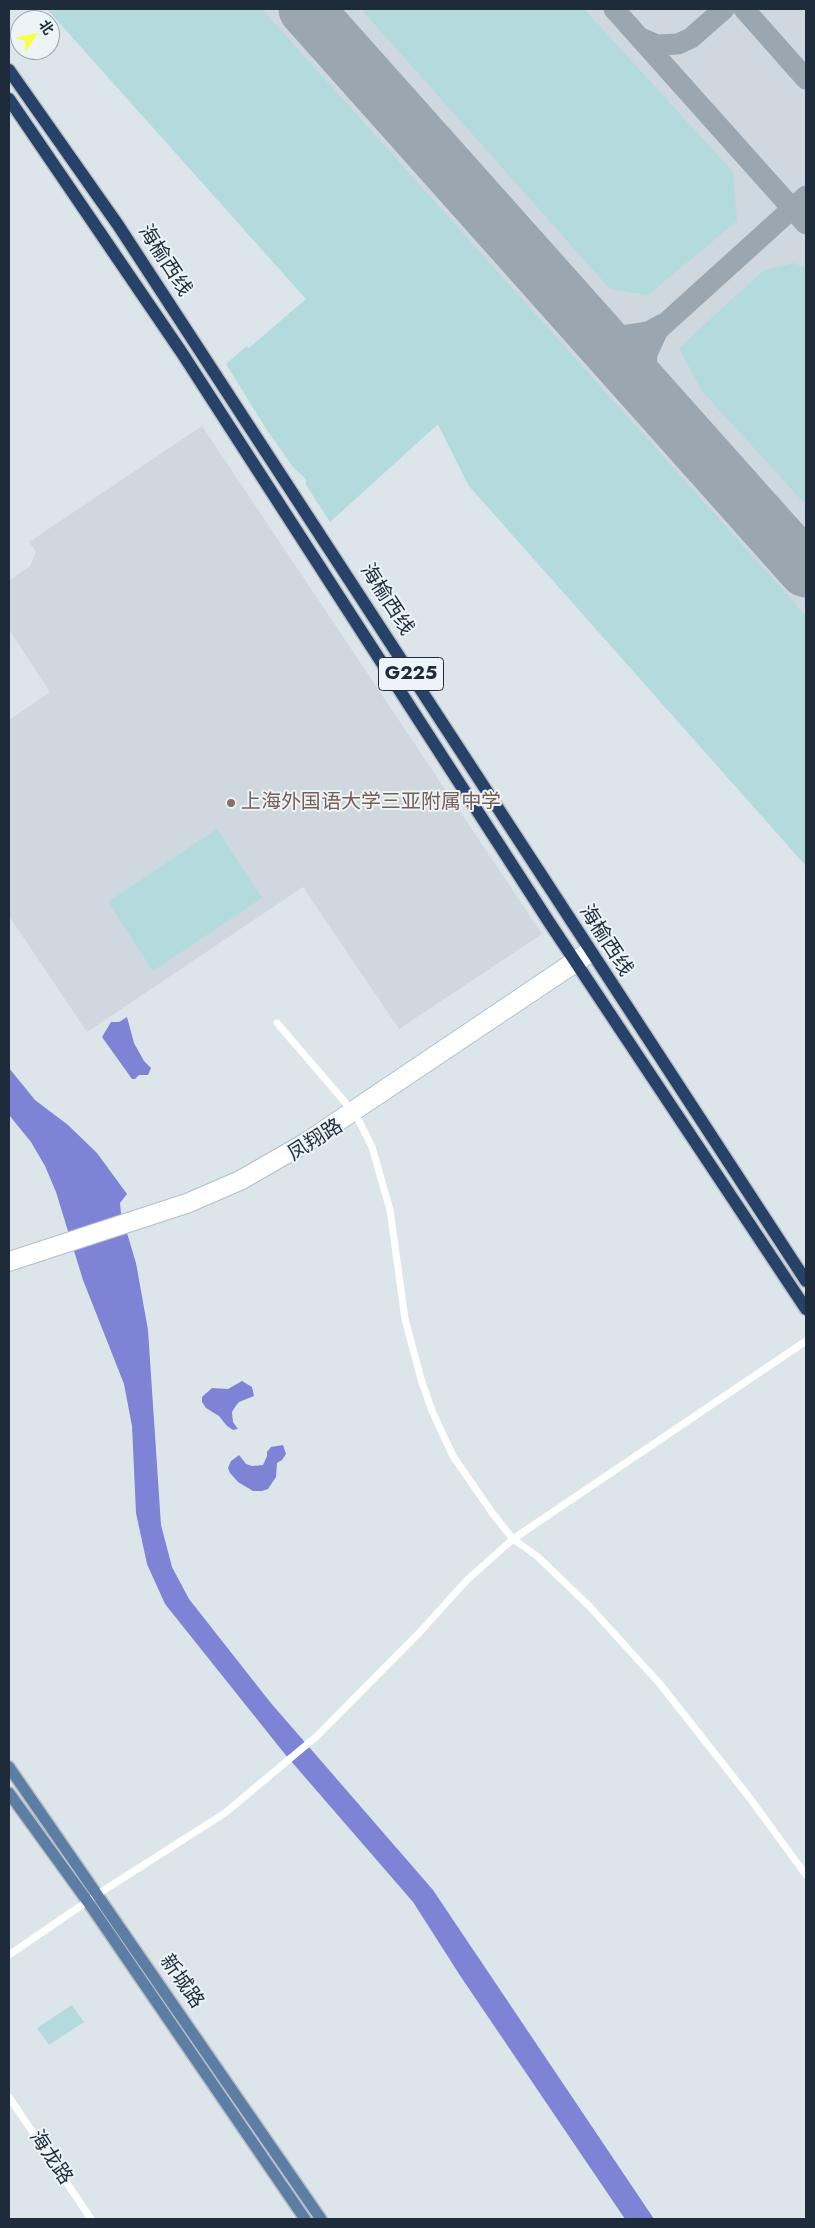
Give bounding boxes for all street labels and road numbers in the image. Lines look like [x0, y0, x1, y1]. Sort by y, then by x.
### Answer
street label: 海榆西线 [132, 221, 196, 301]
street label: 海榆西线 [354, 560, 418, 640]
road number: G225 [378, 658, 444, 691]
street label: 海榆西线 [573, 901, 637, 981]
street label: 凤翔路 [284, 1115, 348, 1167]
street label: 新城路 [154, 1951, 208, 2013]
street label: 海龙路 [23, 2126, 77, 2190]

